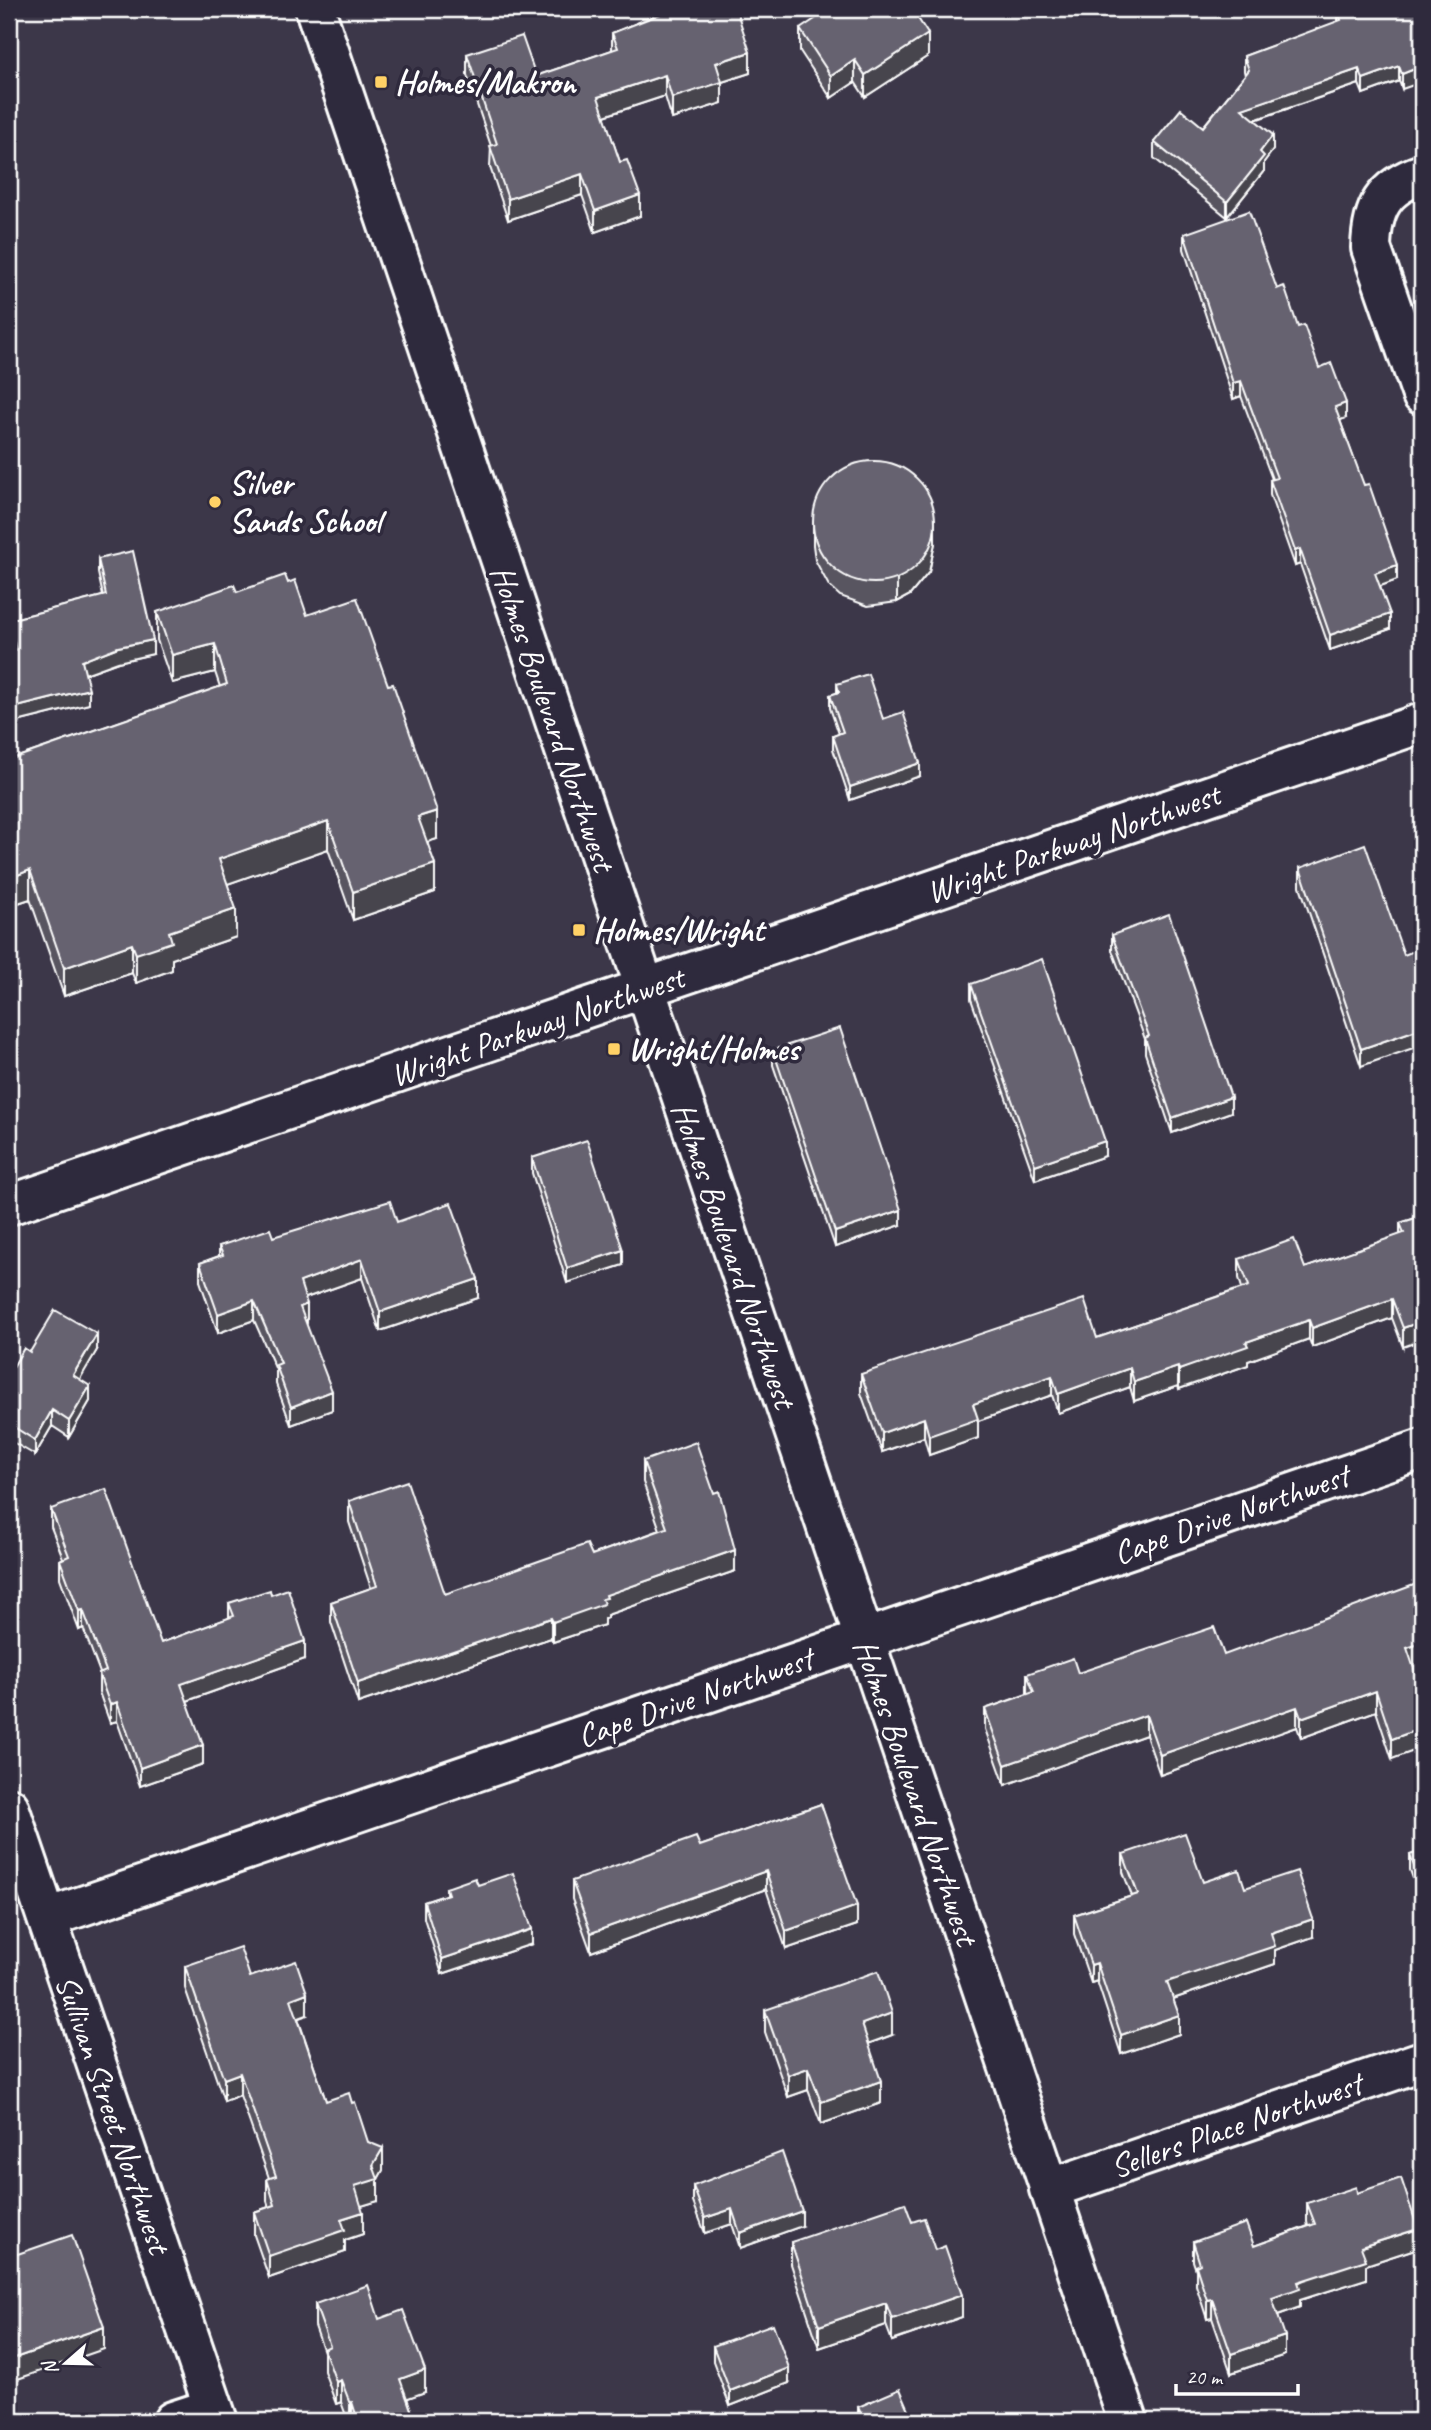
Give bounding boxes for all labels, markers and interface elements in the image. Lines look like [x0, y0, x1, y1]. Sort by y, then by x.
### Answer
place label: Holmes/Makron [395, 61, 577, 103]
marker: Holmes/Makron [373, 74, 389, 90]
place label: Silver Sands School [229, 462, 387, 542]
marker: Silver Sands School [207, 494, 223, 510]
street label: Holmes Boulevard Northwest [481, 560, 626, 879]
street label: Wright Parkway Northwest [921, 772, 1228, 913]
place label: Holmes/Wright [593, 909, 767, 951]
marker: Holmes/Wright [571, 922, 587, 938]
street label: Wright Parkway Northwest [385, 955, 692, 1096]
place label: Wright/Holmes [628, 1028, 802, 1070]
marker: Wright/Holmes [606, 1041, 622, 1057]
street label: Holmes Boulevard Northwest [662, 1097, 807, 1416]
street label: Cape Drive Northwest [1108, 1453, 1358, 1574]
street label: Holmes Boulevard Northwest [844, 1634, 989, 1953]
street label: Cape Drive Northwest [572, 1636, 822, 1757]
street label: Sullivan Street Northwest [46, 1969, 181, 2261]
street label: Sellers Place Northwest [1105, 2061, 1371, 2188]
north arrow [32, 2328, 102, 2398]
scale bar [1176, 2353, 1298, 2397]
text: N [37, 2356, 64, 2378]
text: 20 m [1186, 2364, 1224, 2390]

